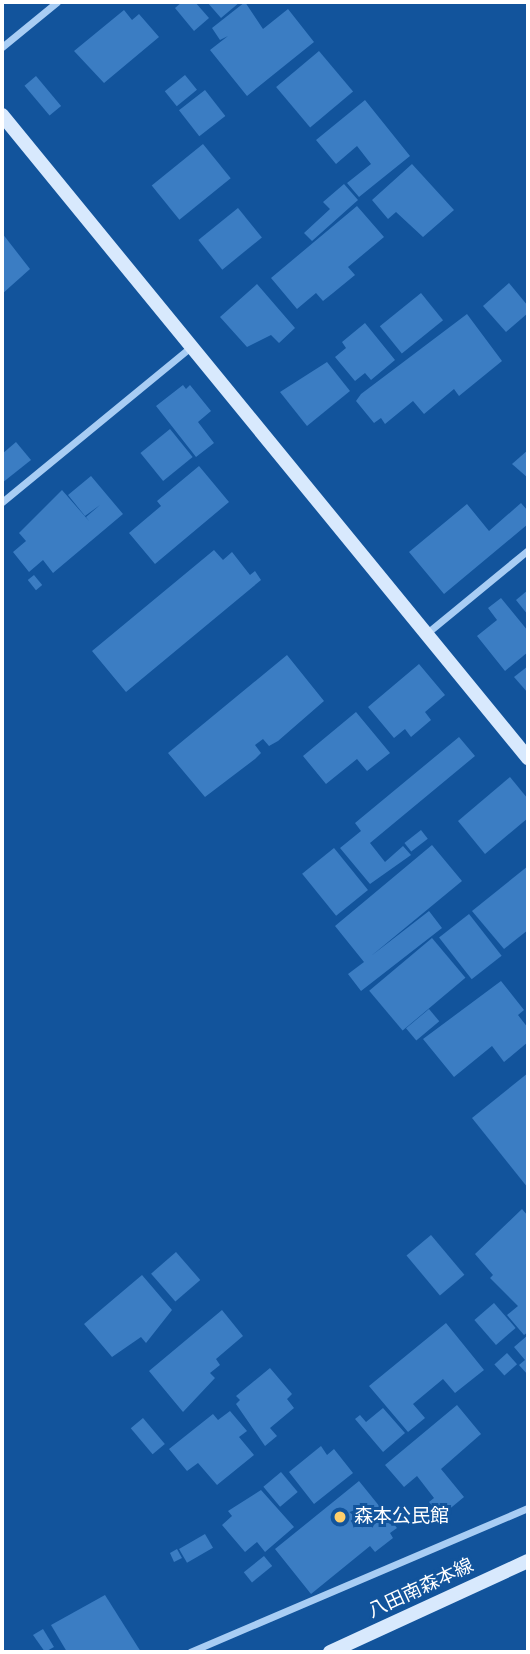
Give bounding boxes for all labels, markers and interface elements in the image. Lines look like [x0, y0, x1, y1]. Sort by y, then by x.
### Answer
place label: 森本公民館 [354, 1506, 449, 1528]
marker: 森本公民館 [332, 1509, 348, 1525]
street label: 八田南森本線 [365, 1555, 477, 1623]

